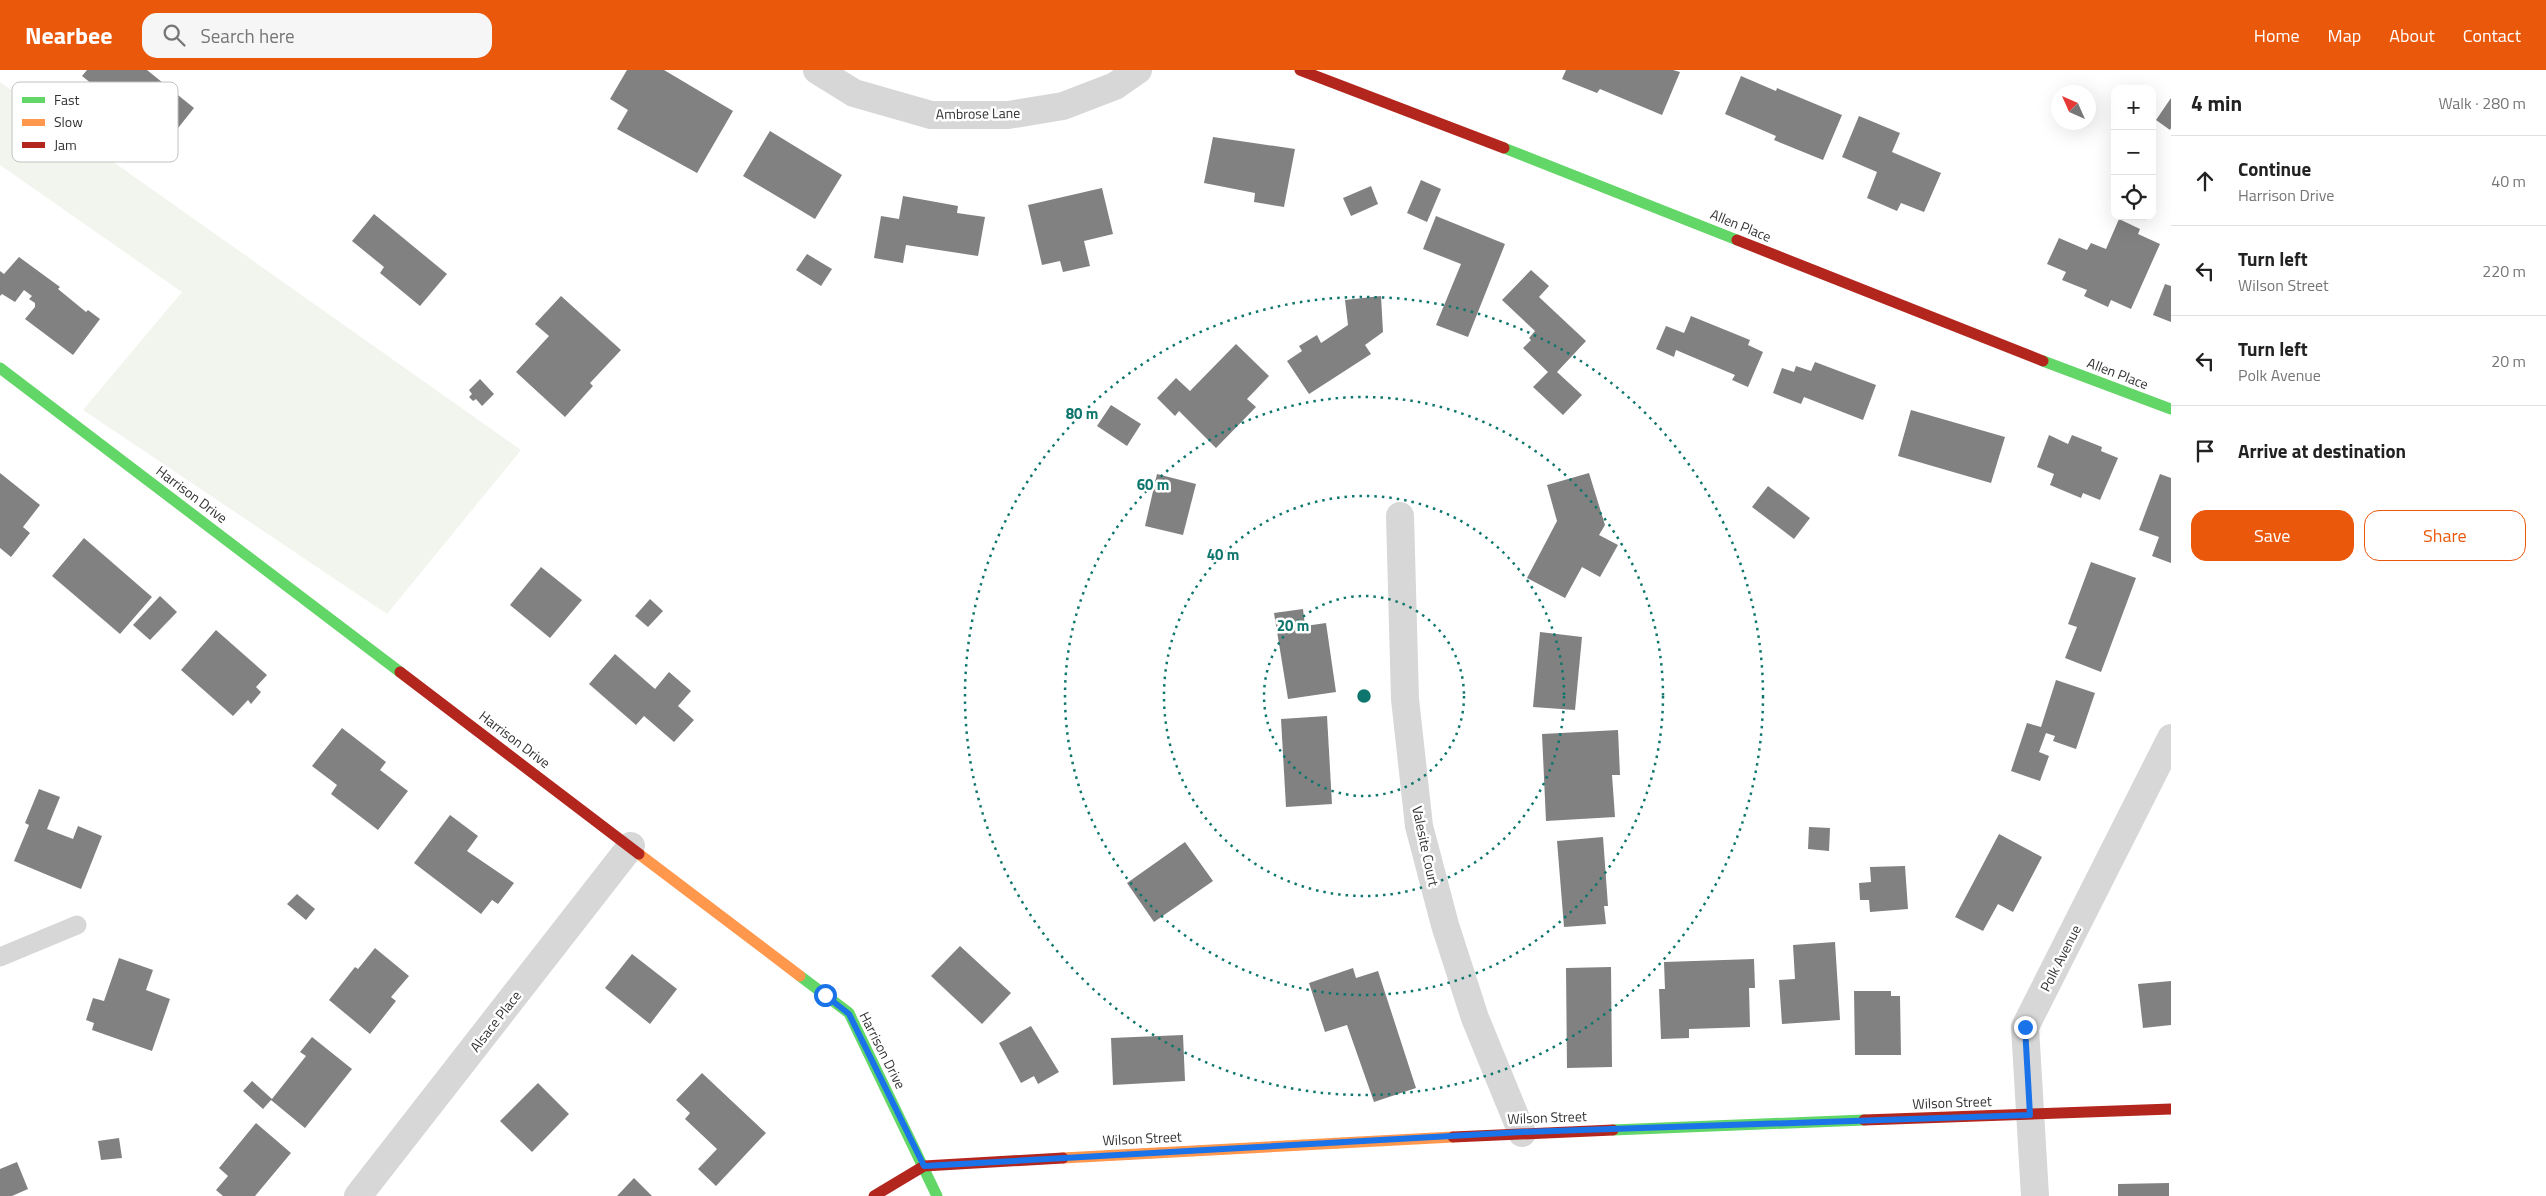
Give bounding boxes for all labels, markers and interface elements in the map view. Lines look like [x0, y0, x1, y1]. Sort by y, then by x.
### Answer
search box [142, 13, 492, 58]
text: Nearbee [25, 17, 112, 53]
icon: search [160, 21, 188, 49]
text: Search here [200, 21, 295, 50]
text: Home [2254, 22, 2300, 49]
text: Map [2328, 22, 2361, 49]
text: About [2389, 22, 2435, 49]
text: Contact [2463, 22, 2521, 49]
legend [12, 82, 178, 162]
north arrow [2051, 85, 2096, 130]
map controls [2111, 85, 2156, 220]
button: + [2111, 85, 2156, 130]
text: 4 min [2191, 87, 2242, 119]
text: Fast [54, 89, 79, 110]
text: Walk · 280 m [2438, 91, 2526, 115]
street label: Ambrose Lane [936, 102, 1020, 124]
text: Slow [54, 111, 83, 132]
button: − [2111, 130, 2156, 175]
text: Jam [54, 134, 77, 155]
text: Continue [2238, 154, 2311, 183]
icon: ahead [2191, 167, 2219, 195]
text: 40 m [2491, 169, 2526, 193]
button: locate [2111, 175, 2156, 220]
text: Harrison Drive [2238, 183, 2334, 207]
street label: Allen Place [1707, 203, 1775, 247]
text: Turn left [2238, 244, 2308, 273]
icon: left [2191, 257, 2219, 285]
text: 220 m [2482, 259, 2526, 283]
text: Wilson Street [2238, 273, 2329, 297]
text: Turn left [2238, 334, 2308, 363]
icon: left [2191, 347, 2219, 375]
text: 20 m [2491, 349, 2526, 373]
street label: Allen Place [2084, 352, 2152, 394]
text: Polk Avenue [2238, 363, 2321, 387]
text: 80 m [1066, 402, 1098, 425]
text: Arrive at destination [2238, 436, 2406, 465]
icon: arrive [2191, 437, 2219, 465]
street label: Harrison Drive [152, 460, 232, 528]
text: 60 m [1137, 473, 1169, 496]
button: Save [2191, 510, 2354, 561]
button: Share [2364, 510, 2526, 561]
text: 40 m [1207, 543, 1239, 566]
text: 20 m [1277, 614, 1309, 637]
centre of rings [1355, 687, 1373, 705]
street label: Harrison Drive [475, 705, 555, 773]
street label: Valesite Court [1407, 804, 1445, 888]
street label: Polk Avenue [2034, 921, 2086, 995]
route start [814, 984, 837, 1007]
street label: Alsace Place [464, 986, 526, 1056]
street label: Harrison Drive [854, 1008, 912, 1092]
route end [2014, 1016, 2037, 1039]
street label: Wilson Street [1912, 1090, 1992, 1114]
street label: Wilson Street [1507, 1105, 1587, 1129]
street label: Wilson Street [1102, 1125, 1182, 1151]

